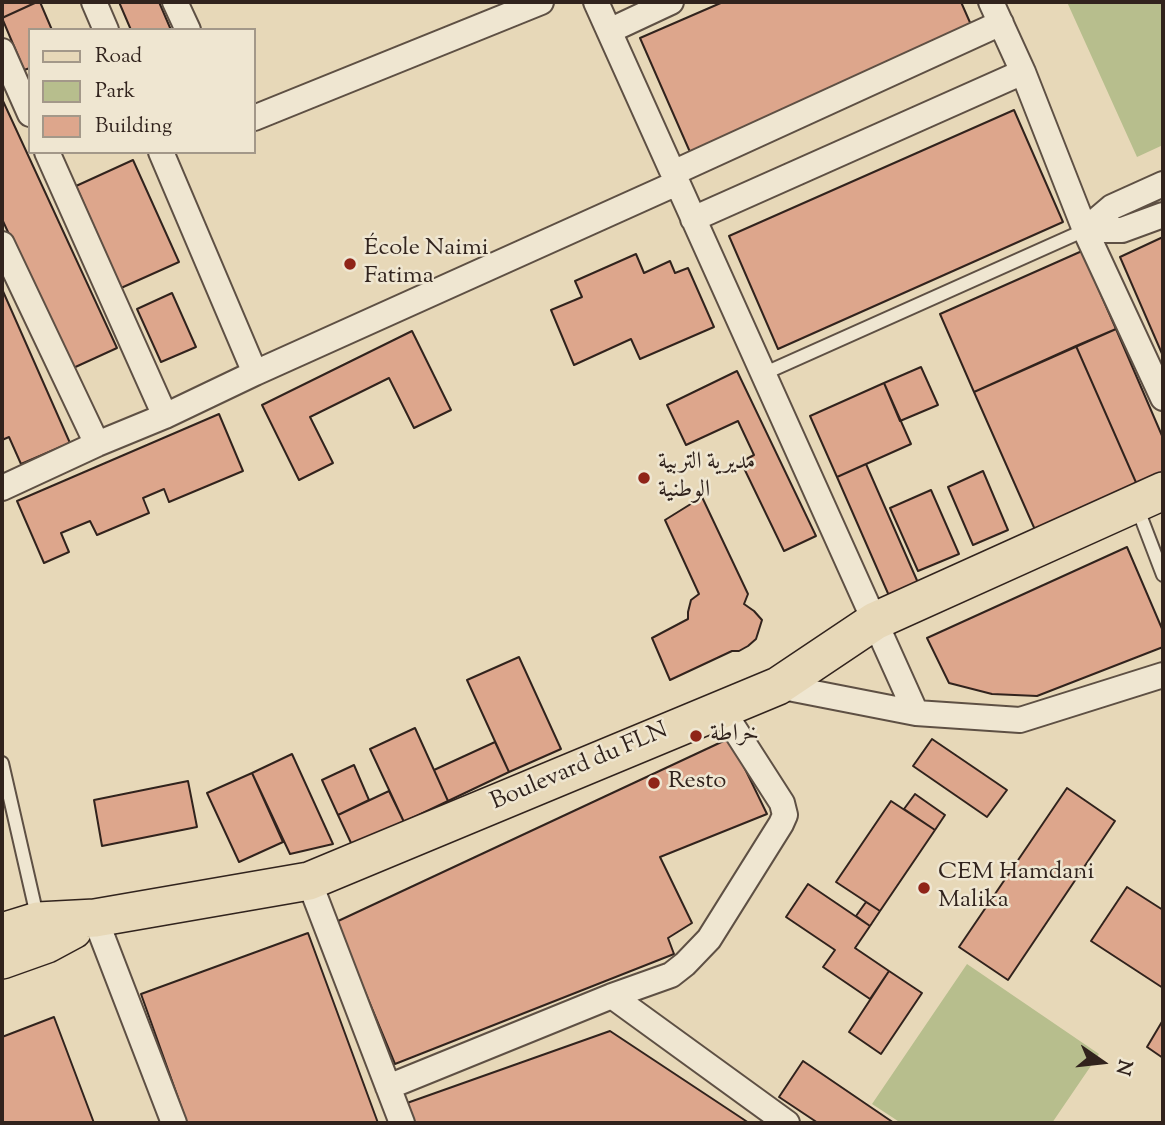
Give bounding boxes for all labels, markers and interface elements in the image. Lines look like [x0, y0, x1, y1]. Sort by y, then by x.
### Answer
legend [28, 28, 256, 154]
text: Road [95, 42, 142, 72]
text: Park [95, 77, 135, 107]
text: Building [95, 112, 172, 142]
place label: École Naimi Fatima [364, 236, 489, 292]
marker: École Naimi Fatima [342, 256, 358, 272]
place label: مديرية التربية الوطنية [658, 450, 755, 506]
marker: مديرية التربية الوطنية [636, 470, 652, 486]
street label: Boulevard du FLN [487, 718, 673, 818]
place label: خراطة [710, 722, 759, 750]
marker: خراطة [688, 728, 704, 744]
place label: Resto [668, 769, 726, 797]
marker: Resto [646, 775, 662, 791]
place label: CEM Hamdani Malika [938, 860, 1094, 916]
marker: CEM Hamdani Malika [916, 880, 932, 896]
north arrow [1067, 1027, 1137, 1097]
text: N [1108, 1057, 1138, 1078]

